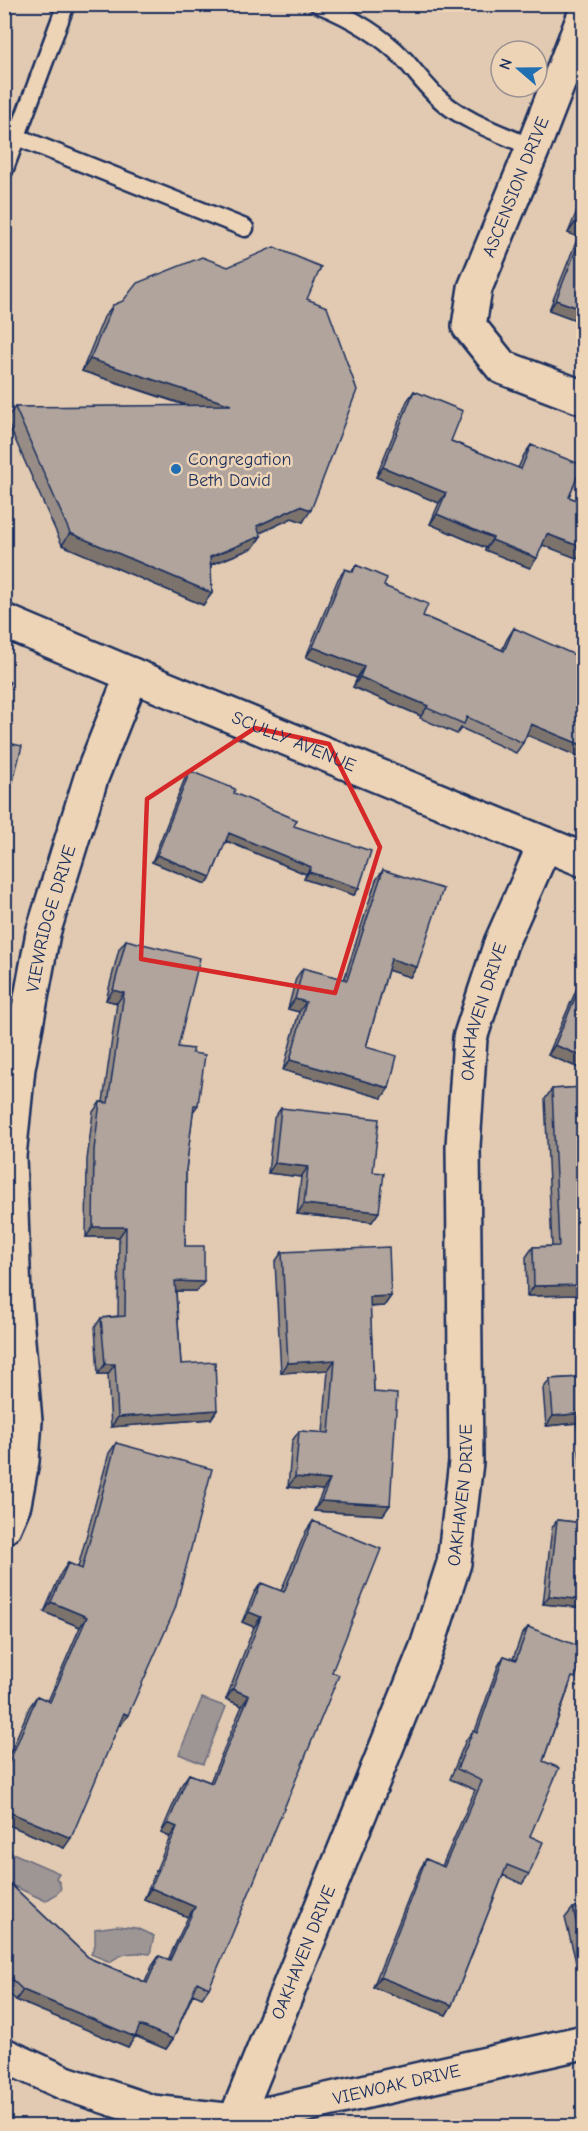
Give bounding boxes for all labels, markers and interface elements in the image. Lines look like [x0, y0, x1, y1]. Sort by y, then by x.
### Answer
north arrow [489, 39, 549, 99]
text: N [496, 56, 516, 72]
street label: ASCENSION DRIVE [478, 114, 554, 260]
place label: Congregation Beth David [188, 449, 291, 491]
marker: Congregation Beth David [169, 462, 183, 476]
street label: SCULLY AVENUE [229, 707, 359, 776]
street label: VIEWRIDGE DRIVE [22, 842, 80, 994]
street label: OAKHAVEN DRIVE [457, 940, 511, 1082]
street label: OAKHAVEN DRIVE [443, 1424, 477, 1567]
street label: OAKHAVEN DRIVE [267, 1882, 340, 2022]
street label: VIEWOAK DRIVE [331, 2060, 463, 2109]

